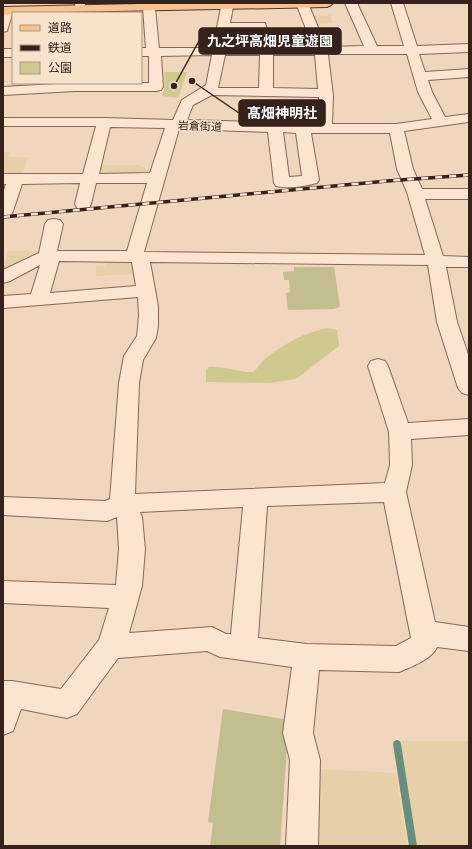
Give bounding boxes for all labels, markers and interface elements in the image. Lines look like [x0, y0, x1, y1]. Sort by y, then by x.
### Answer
legend [12, 12, 142, 84]
text: 道路 [48, 18, 72, 35]
callout: 九之坪高畑児童遊園 [199, 28, 341, 54]
text: 九之坪高畑児童遊園 [207, 30, 333, 50]
text: 鉄道 [48, 38, 72, 55]
text: 公園 [48, 58, 72, 75]
callout: 髙畑神明社 [239, 100, 325, 126]
text: 髙畑神明社 [247, 102, 317, 122]
street label: 岩倉街道 [178, 116, 222, 134]

